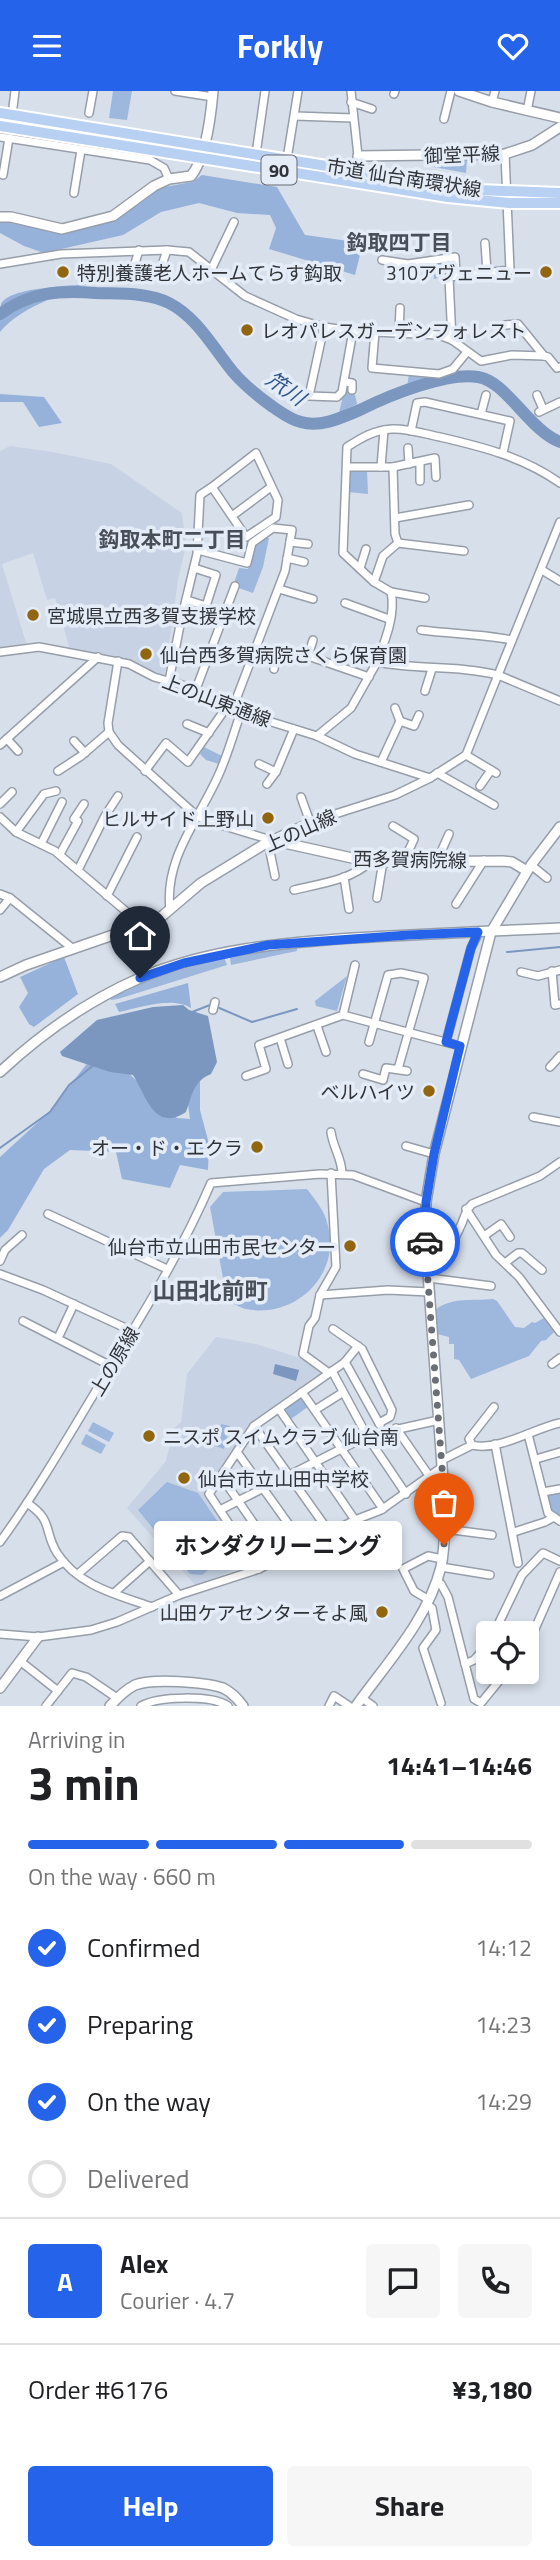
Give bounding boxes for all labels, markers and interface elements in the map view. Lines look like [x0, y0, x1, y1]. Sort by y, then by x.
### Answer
text: Forkly [237, 22, 323, 70]
icon: menu [28, 27, 66, 65]
icon: heart [494, 27, 532, 65]
street label: 御堂平線 [424, 138, 500, 170]
street label: 市道 仙台南環状線 [325, 150, 483, 204]
road number: 90 [262, 155, 296, 185]
district label: 鈎取四丁目 [347, 226, 452, 258]
place label: 特別養護老人ホームてらす鈎取 [77, 258, 342, 287]
place label: 310アヴェニュー [386, 258, 532, 287]
marker: 特別養護老人ホームてらす鈎取 [55, 264, 71, 280]
marker: 310アヴェニュー [538, 264, 554, 280]
place label: レオパレスガーデンフォレスト [261, 316, 526, 345]
marker: レオパレスガーデンフォレスト [239, 322, 255, 338]
water label: 笊川 [260, 363, 314, 414]
district label: 鈎取本町二丁目 [99, 523, 246, 555]
place label: 宮城県立西多賀支援学校 [47, 601, 256, 630]
marker: 宮城県立西多賀支援学校 [25, 607, 41, 623]
place label: 仙台西多賀病院さくら保育園 [160, 640, 407, 669]
marker: 仙台西多賀病院さくら保育園 [138, 646, 154, 662]
street label: 上の山東通線 [159, 666, 275, 734]
street label: 上の山線 [259, 801, 341, 859]
place label: ヒルサイド上野山 [102, 804, 254, 833]
marker: ヒルサイド上野山 [260, 810, 276, 826]
street label: 西多賀病院線 [353, 844, 467, 874]
pin [110, 906, 170, 978]
icon: home [121, 917, 159, 955]
place label: ベルハイツ [320, 1077, 415, 1106]
marker: ベルハイツ [421, 1083, 437, 1099]
place label: オー・ド・エクラ [91, 1133, 243, 1162]
marker: オー・ド・エクラ [249, 1139, 265, 1155]
courier [390, 1207, 460, 1277]
icon: car [406, 1223, 444, 1261]
place label: 仙台市立山田市民センター [108, 1232, 336, 1261]
marker: 仙台市立山田市民センター [342, 1238, 358, 1254]
district label: 山田北前町 [153, 1273, 268, 1308]
street label: 上の原線 [82, 1321, 146, 1401]
place label: ニスポ スイムクラブ 仙台南 [163, 1422, 399, 1451]
marker: ニスポ スイムクラブ 仙台南 [141, 1428, 157, 1444]
place label: 仙台市立山田中学校 [198, 1464, 369, 1493]
marker: 仙台市立山田中学校 [176, 1470, 192, 1486]
pin [414, 1473, 474, 1545]
icon: bag [425, 1484, 463, 1522]
callout: ホンダクリーニング [154, 1521, 402, 1569]
text: ホンダクリーニング [175, 1528, 382, 1563]
place label: 山田ケアセンターそよ風 [159, 1598, 368, 1627]
marker: 山田ケアセンターそよ風 [374, 1604, 390, 1620]
map controls [476, 1621, 539, 1684]
button: locate [476, 1621, 539, 1684]
text: Arriving in [28, 1722, 125, 1757]
text: 14:41–14:46 [386, 1746, 532, 1785]
text: 3 min [28, 1748, 140, 1818]
text: On the way · 660 m [28, 1859, 216, 1894]
text: Confirmed [87, 1928, 201, 1967]
icon: check [28, 1929, 66, 1967]
text: 14:12 [475, 1930, 532, 1965]
text: Preparing [87, 2005, 193, 2044]
icon: check [28, 2006, 66, 2044]
text: 14:23 [475, 2007, 532, 2042]
text: On the way [87, 2082, 211, 2121]
icon: check [28, 2083, 66, 2121]
text: 14:29 [475, 2084, 532, 2119]
text: Delivered [87, 2159, 190, 2198]
text: Alex [120, 2244, 168, 2283]
button: chat [366, 2244, 440, 2318]
button: phone [458, 2244, 532, 2318]
text: A [57, 2262, 73, 2301]
text: Courier · 4.7 [120, 2283, 235, 2318]
text: Order #6176 [28, 2370, 168, 2409]
text: ¥3,180 [452, 2370, 532, 2409]
button: Help [28, 2466, 273, 2546]
button: Share [287, 2466, 532, 2546]

